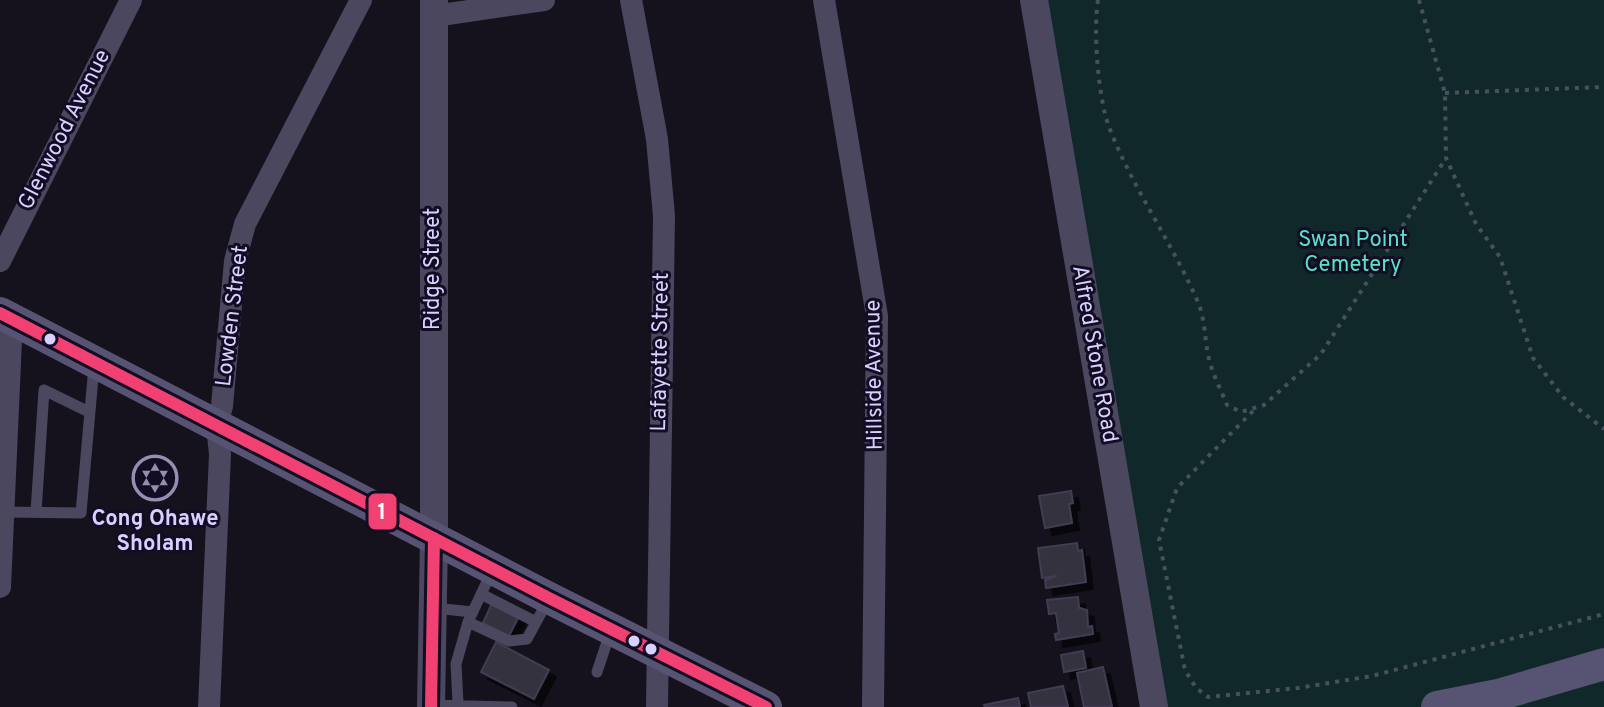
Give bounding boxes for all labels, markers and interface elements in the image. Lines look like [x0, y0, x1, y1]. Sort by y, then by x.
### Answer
street label: Glenwood Avenue [13, 45, 117, 215]
street label: Ridge Street [420, 208, 447, 330]
park label: Swan Point Cemetery [1298, 227, 1408, 279]
street label: Lowden Street [211, 244, 255, 388]
street label: Alfred Stone Road [1065, 263, 1123, 445]
street label: Lafayette Street [646, 272, 676, 432]
street label: Hillside Avenue [860, 300, 890, 450]
unlabelled marker [42, 331, 58, 347]
synagogue icon: Cong Ohawe Sholam [131, 454, 179, 502]
line badge: 1 [367, 492, 398, 531]
text: 1 [378, 500, 386, 527]
place label: Cong Ohawe Sholam [91, 506, 219, 558]
unlabelled marker [626, 633, 642, 649]
unlabelled marker [643, 641, 659, 657]

